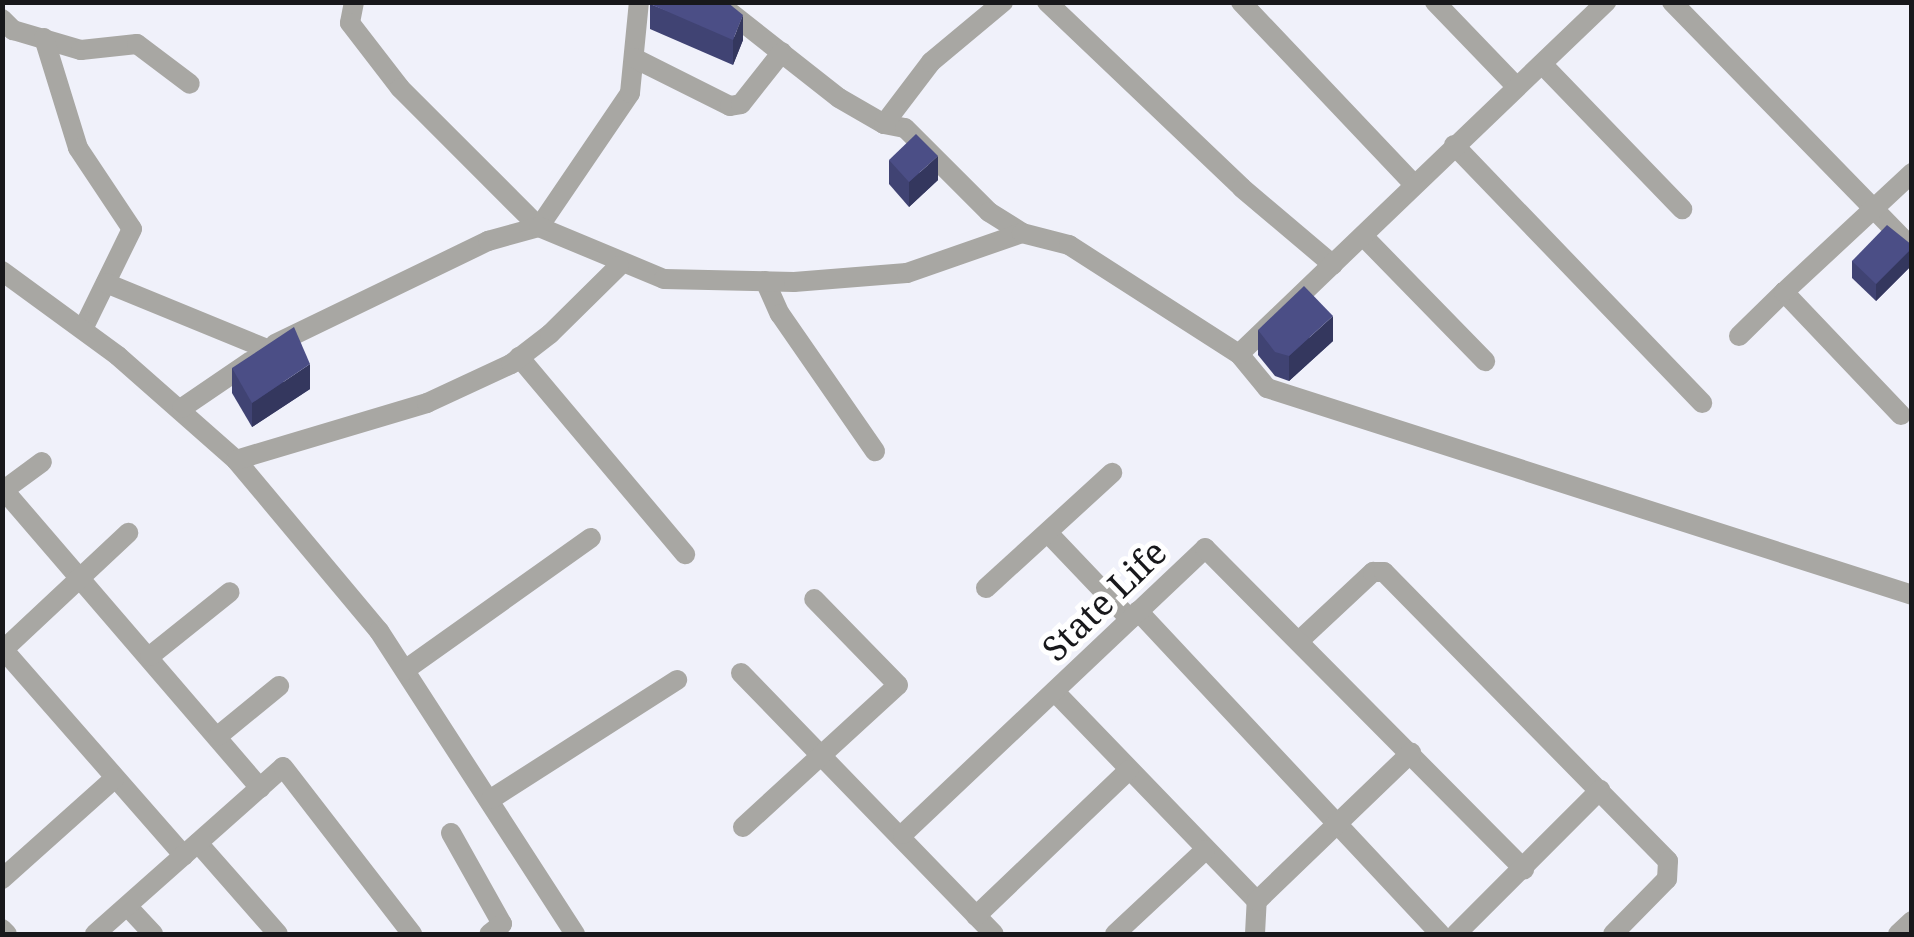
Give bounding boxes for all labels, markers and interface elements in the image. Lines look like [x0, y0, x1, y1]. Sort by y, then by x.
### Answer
street label: State Life [1033, 531, 1175, 669]

